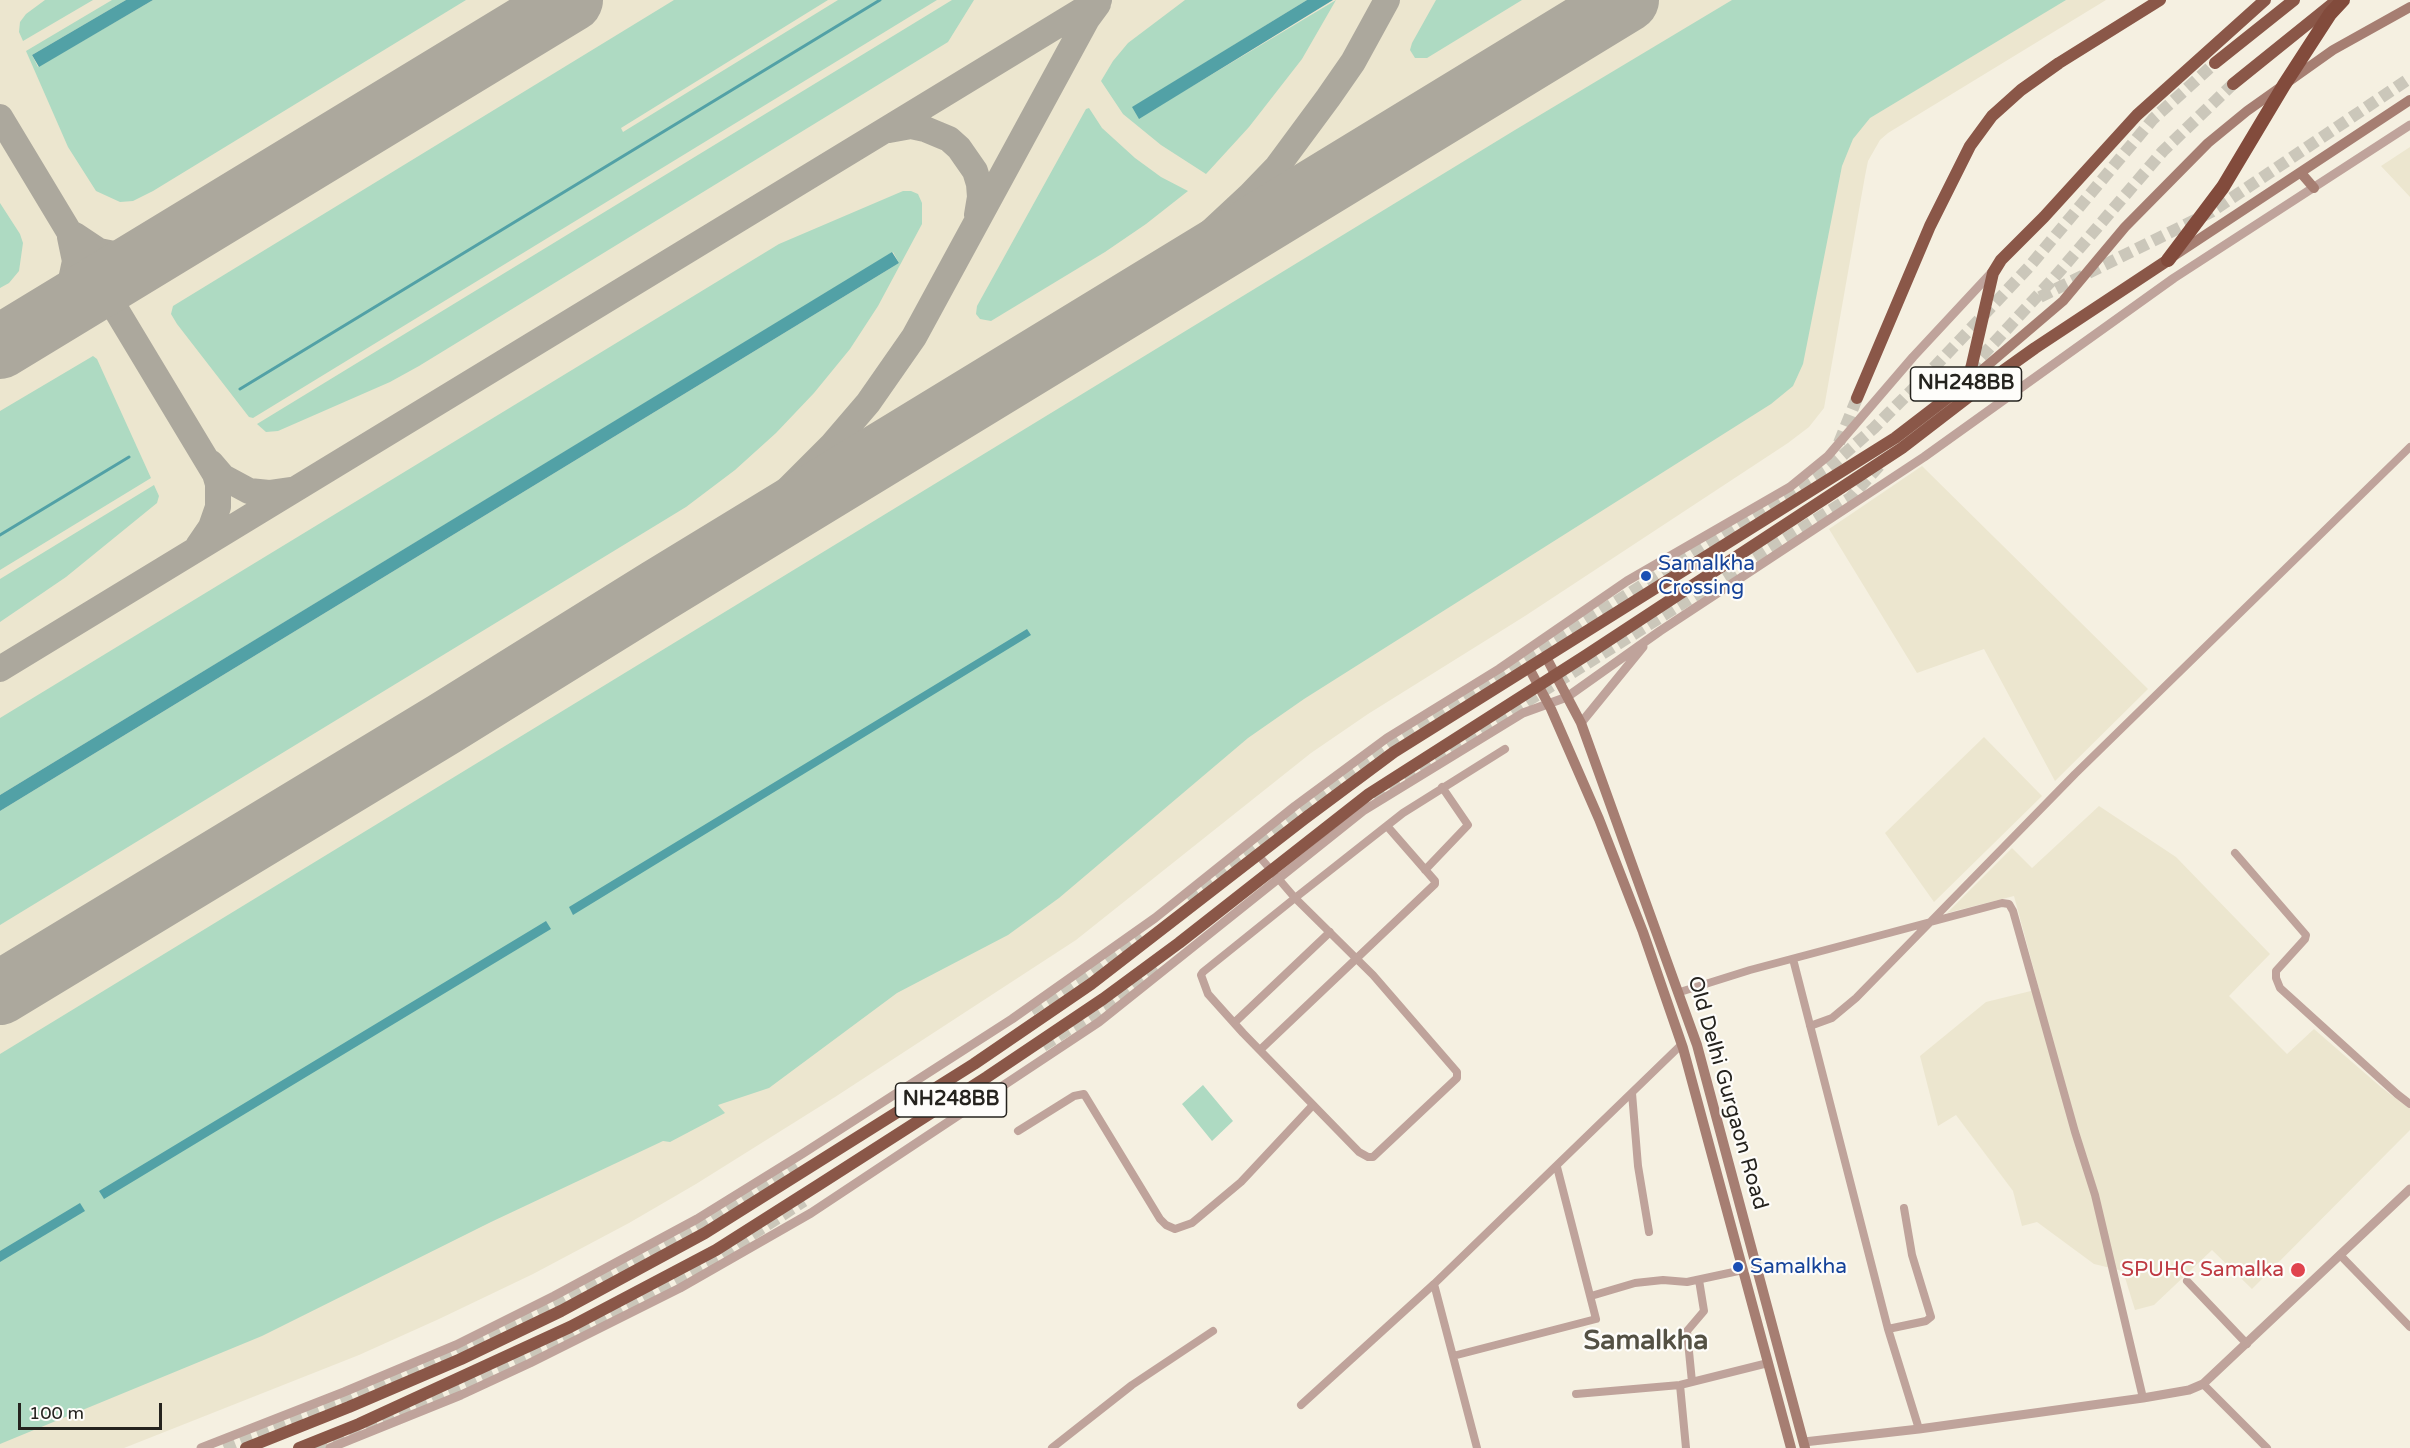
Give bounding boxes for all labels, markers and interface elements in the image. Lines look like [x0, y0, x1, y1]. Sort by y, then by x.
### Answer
road number: NH248BB [1910, 367, 2022, 401]
place label: Samalkha Crossing [1658, 551, 1755, 601]
marker: Samalkha Crossing [1639, 569, 1653, 583]
street label: Old Delhi Gurgaon Road [1682, 973, 1772, 1213]
road number: NH248BB [896, 1083, 1006, 1117]
place label: Samalkha [1750, 1254, 1847, 1280]
place label: SPUHC Samalka [2121, 1257, 2284, 1283]
marker: Samalkha [1731, 1260, 1745, 1274]
marker: SPUHC Samalka [2289, 1261, 2307, 1279]
district label: Samalkha [1584, 1326, 1708, 1358]
scale bar [21, 1391, 165, 1429]
text: 100 m [29, 1402, 84, 1424]

